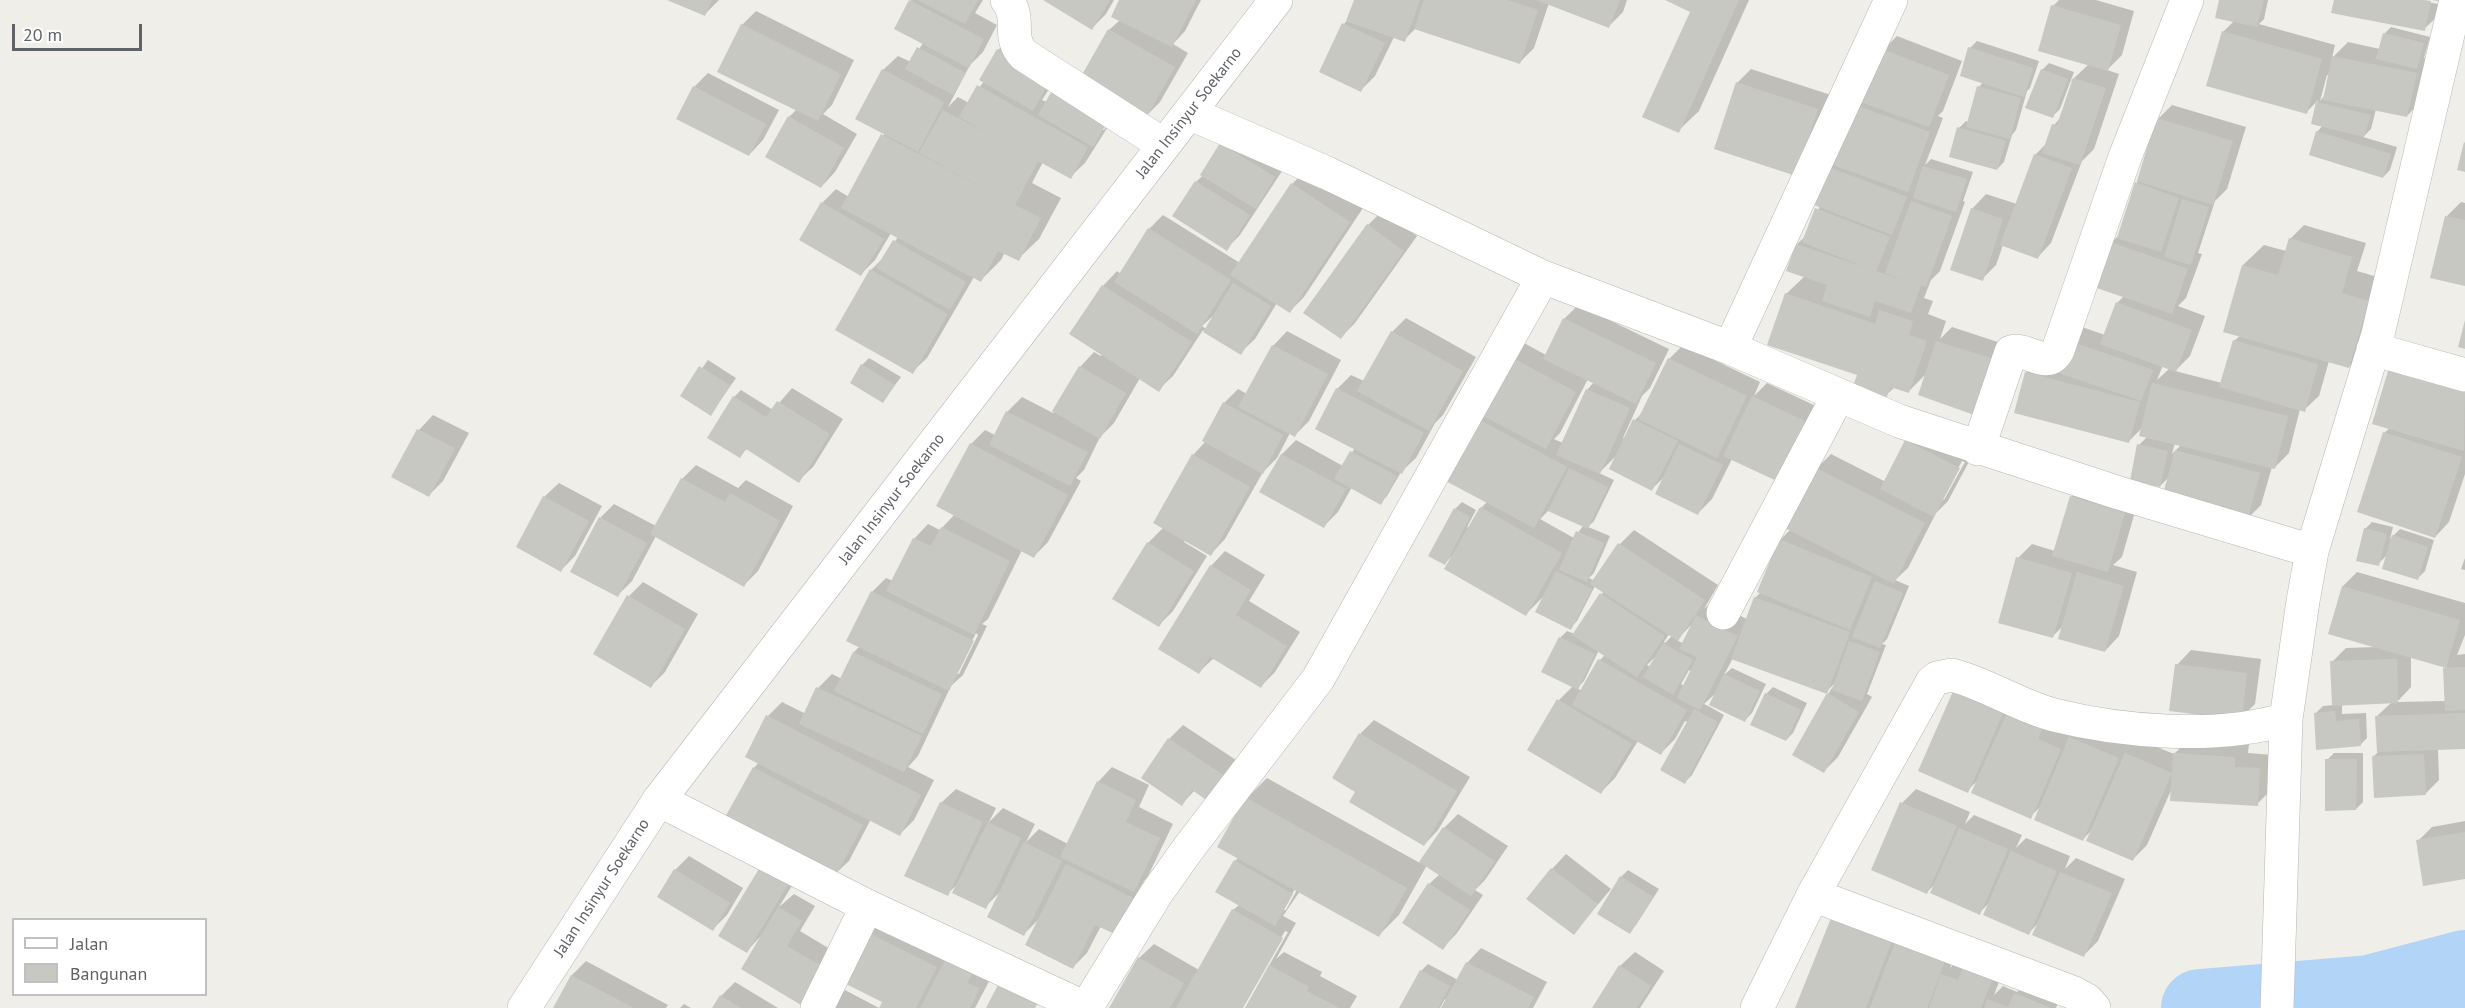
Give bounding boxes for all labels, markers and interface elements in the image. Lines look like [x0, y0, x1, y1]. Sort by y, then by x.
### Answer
scale bar [15, 12, 146, 50]
text: 20 m [23, 23, 62, 46]
street label: Jalan Insinyur Soekarno [1132, 44, 1246, 182]
street label: Jalan Insinyur Soekarno [835, 430, 949, 568]
street label: Jalan Insinyur Soekarno [550, 815, 654, 961]
legend [12, 918, 207, 996]
text: Jalan [70, 932, 108, 955]
text: Bangunan [70, 962, 147, 985]

